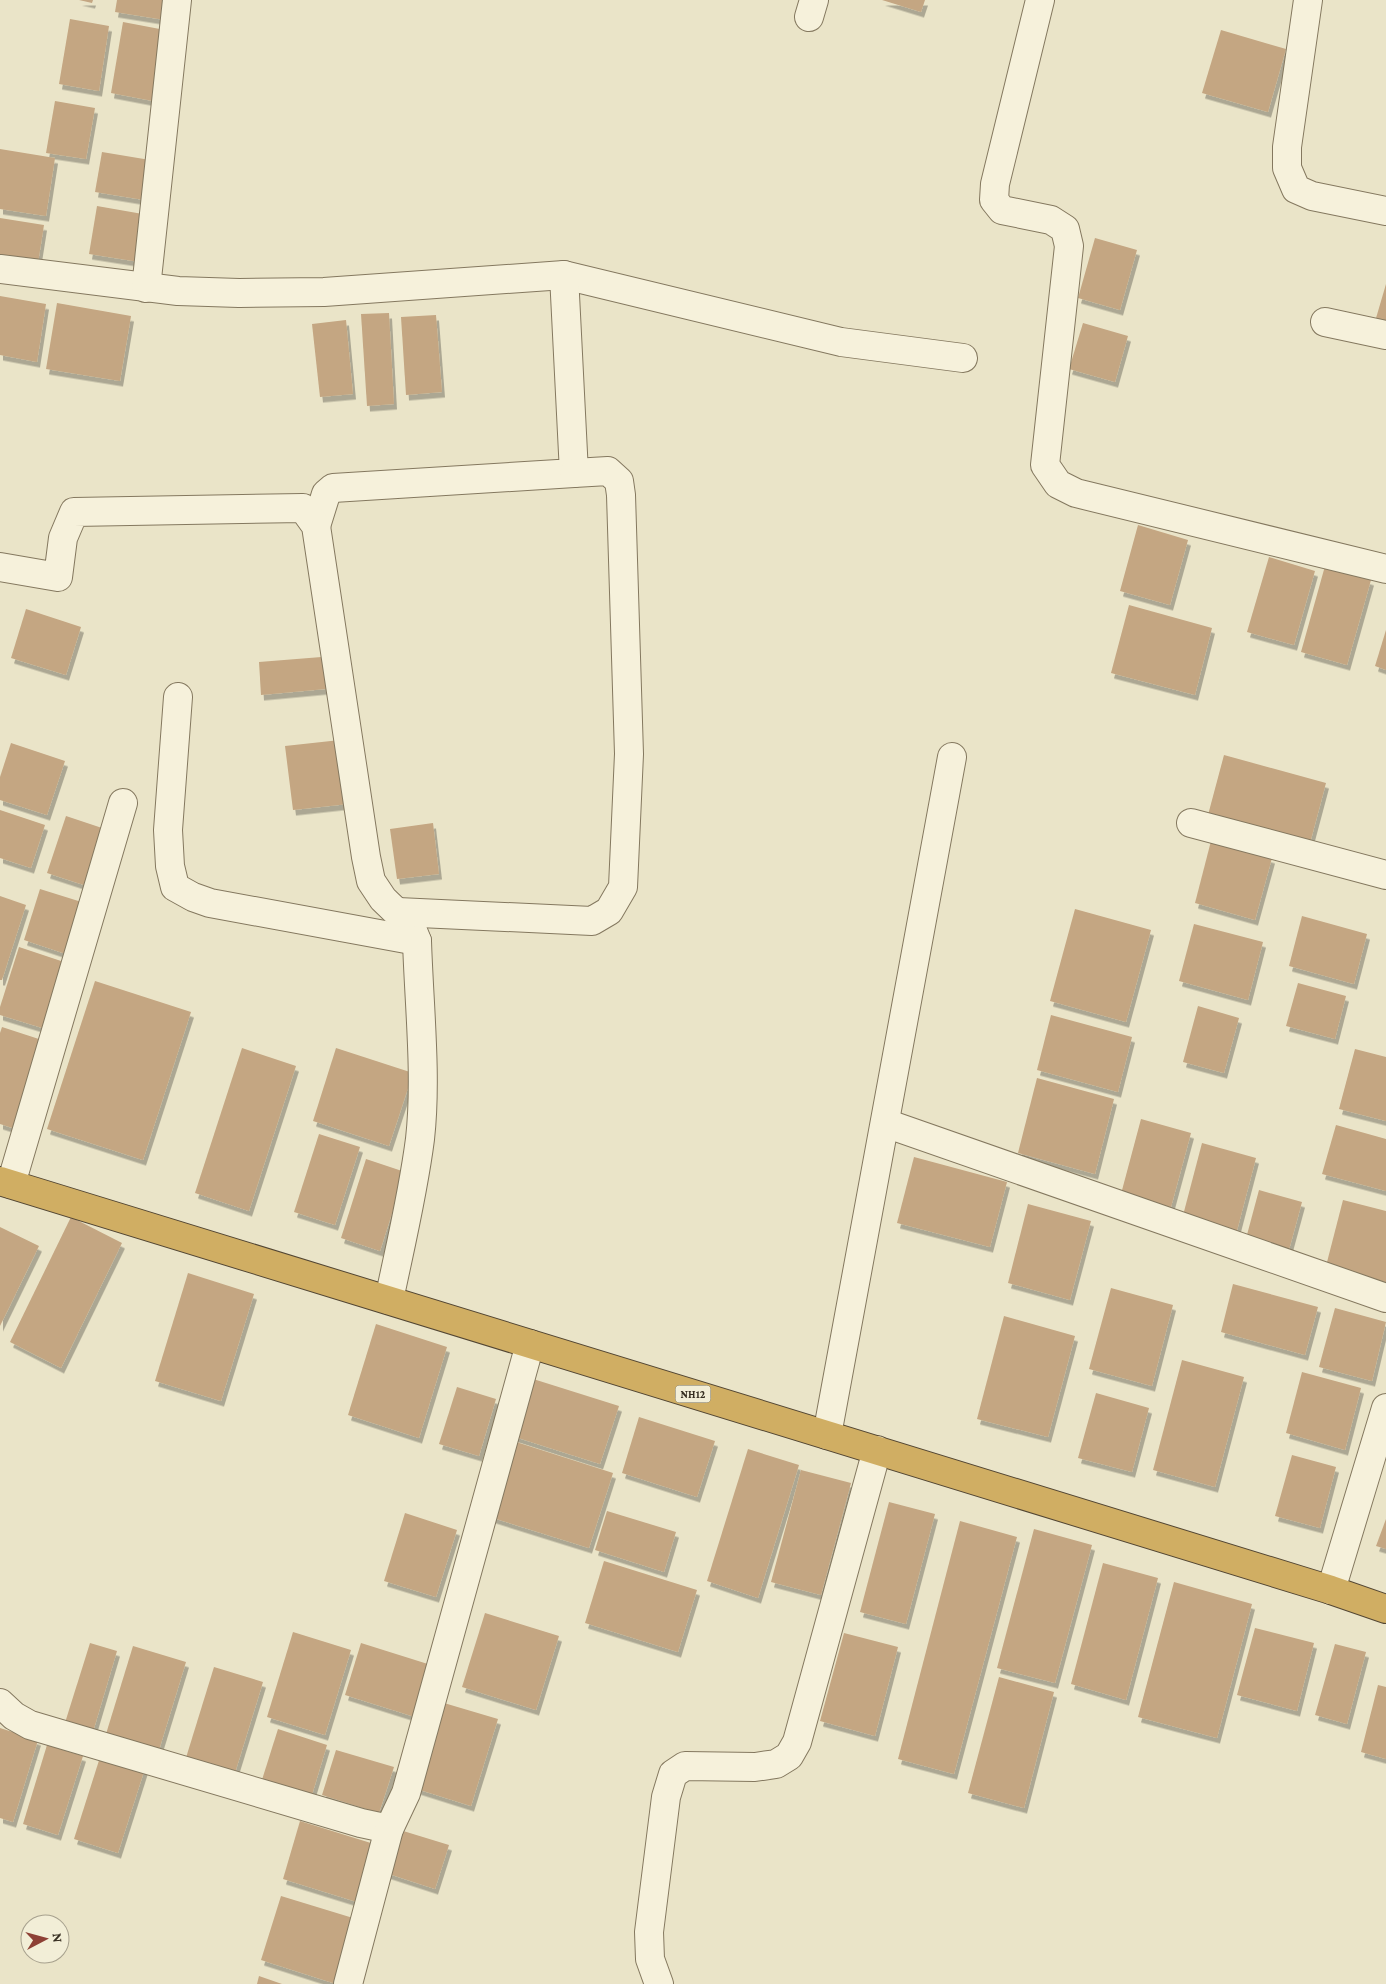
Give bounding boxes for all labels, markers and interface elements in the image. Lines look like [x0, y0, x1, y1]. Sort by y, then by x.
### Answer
road number: NH12 [676, 1386, 710, 1402]
north arrow [20, 1914, 70, 1964]
text: N [49, 1932, 66, 1944]

